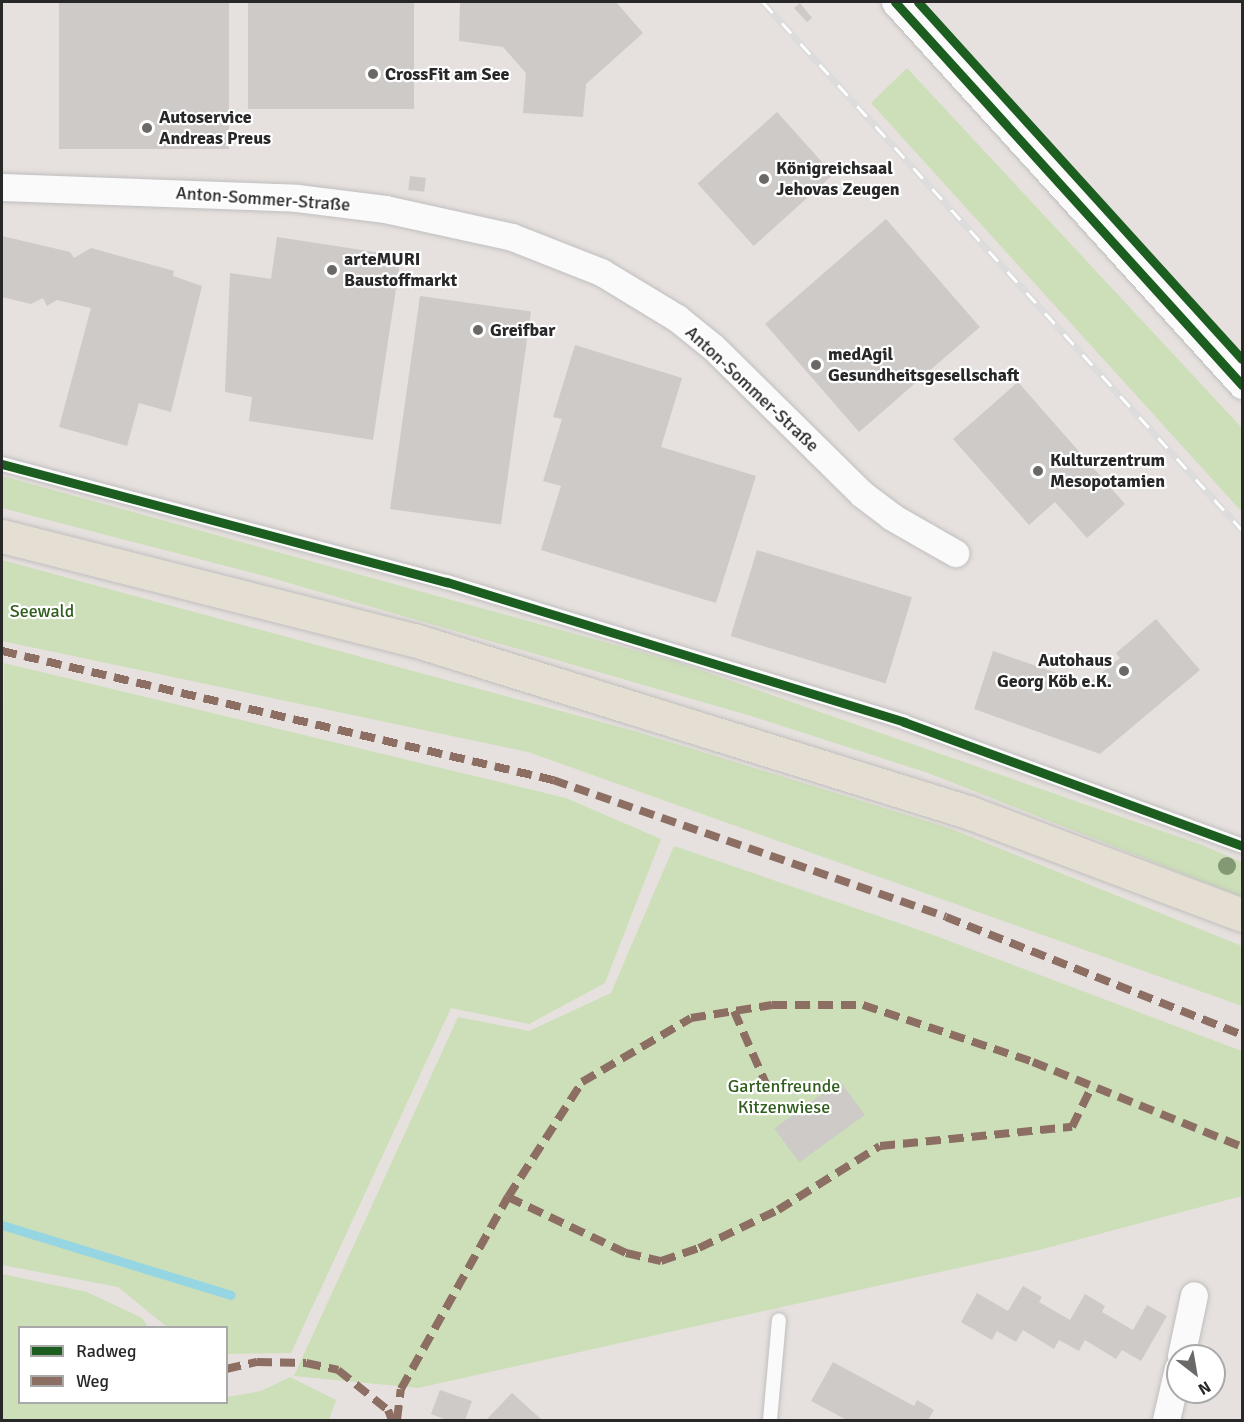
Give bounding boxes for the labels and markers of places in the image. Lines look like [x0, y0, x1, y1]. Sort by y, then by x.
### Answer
place label: CrossFit am See [385, 63, 510, 85]
marker: CrossFit am See [366, 67, 380, 81]
place label: Autoservice Andreas Preus [159, 107, 271, 150]
marker: Autoservice Andreas Preus [140, 121, 154, 135]
place label: Königreichsaal Jehovas Zeugen [776, 158, 900, 201]
marker: Königreichsaal Jehovas Zeugen [757, 172, 771, 186]
place label: arteMURI Baustoffmarkt [344, 249, 457, 292]
marker: arteMURI Baustoffmarkt [325, 263, 339, 277]
place label: Greifbar [490, 319, 555, 341]
marker: Greifbar [471, 323, 485, 337]
place label: medAgil Gesundheitsgesellschaft [828, 344, 1019, 386]
marker: medAgil Gesundheitsgesellschaft [809, 358, 823, 372]
place label: Kulturzentrum Mesopotamien [1050, 450, 1165, 492]
marker: Kulturzentrum Mesopotamien [1031, 464, 1045, 478]
place label: Autohaus Georg Köb e.K. [997, 650, 1112, 692]
marker: Autohaus Georg Köb e.K. [1117, 664, 1131, 678]

